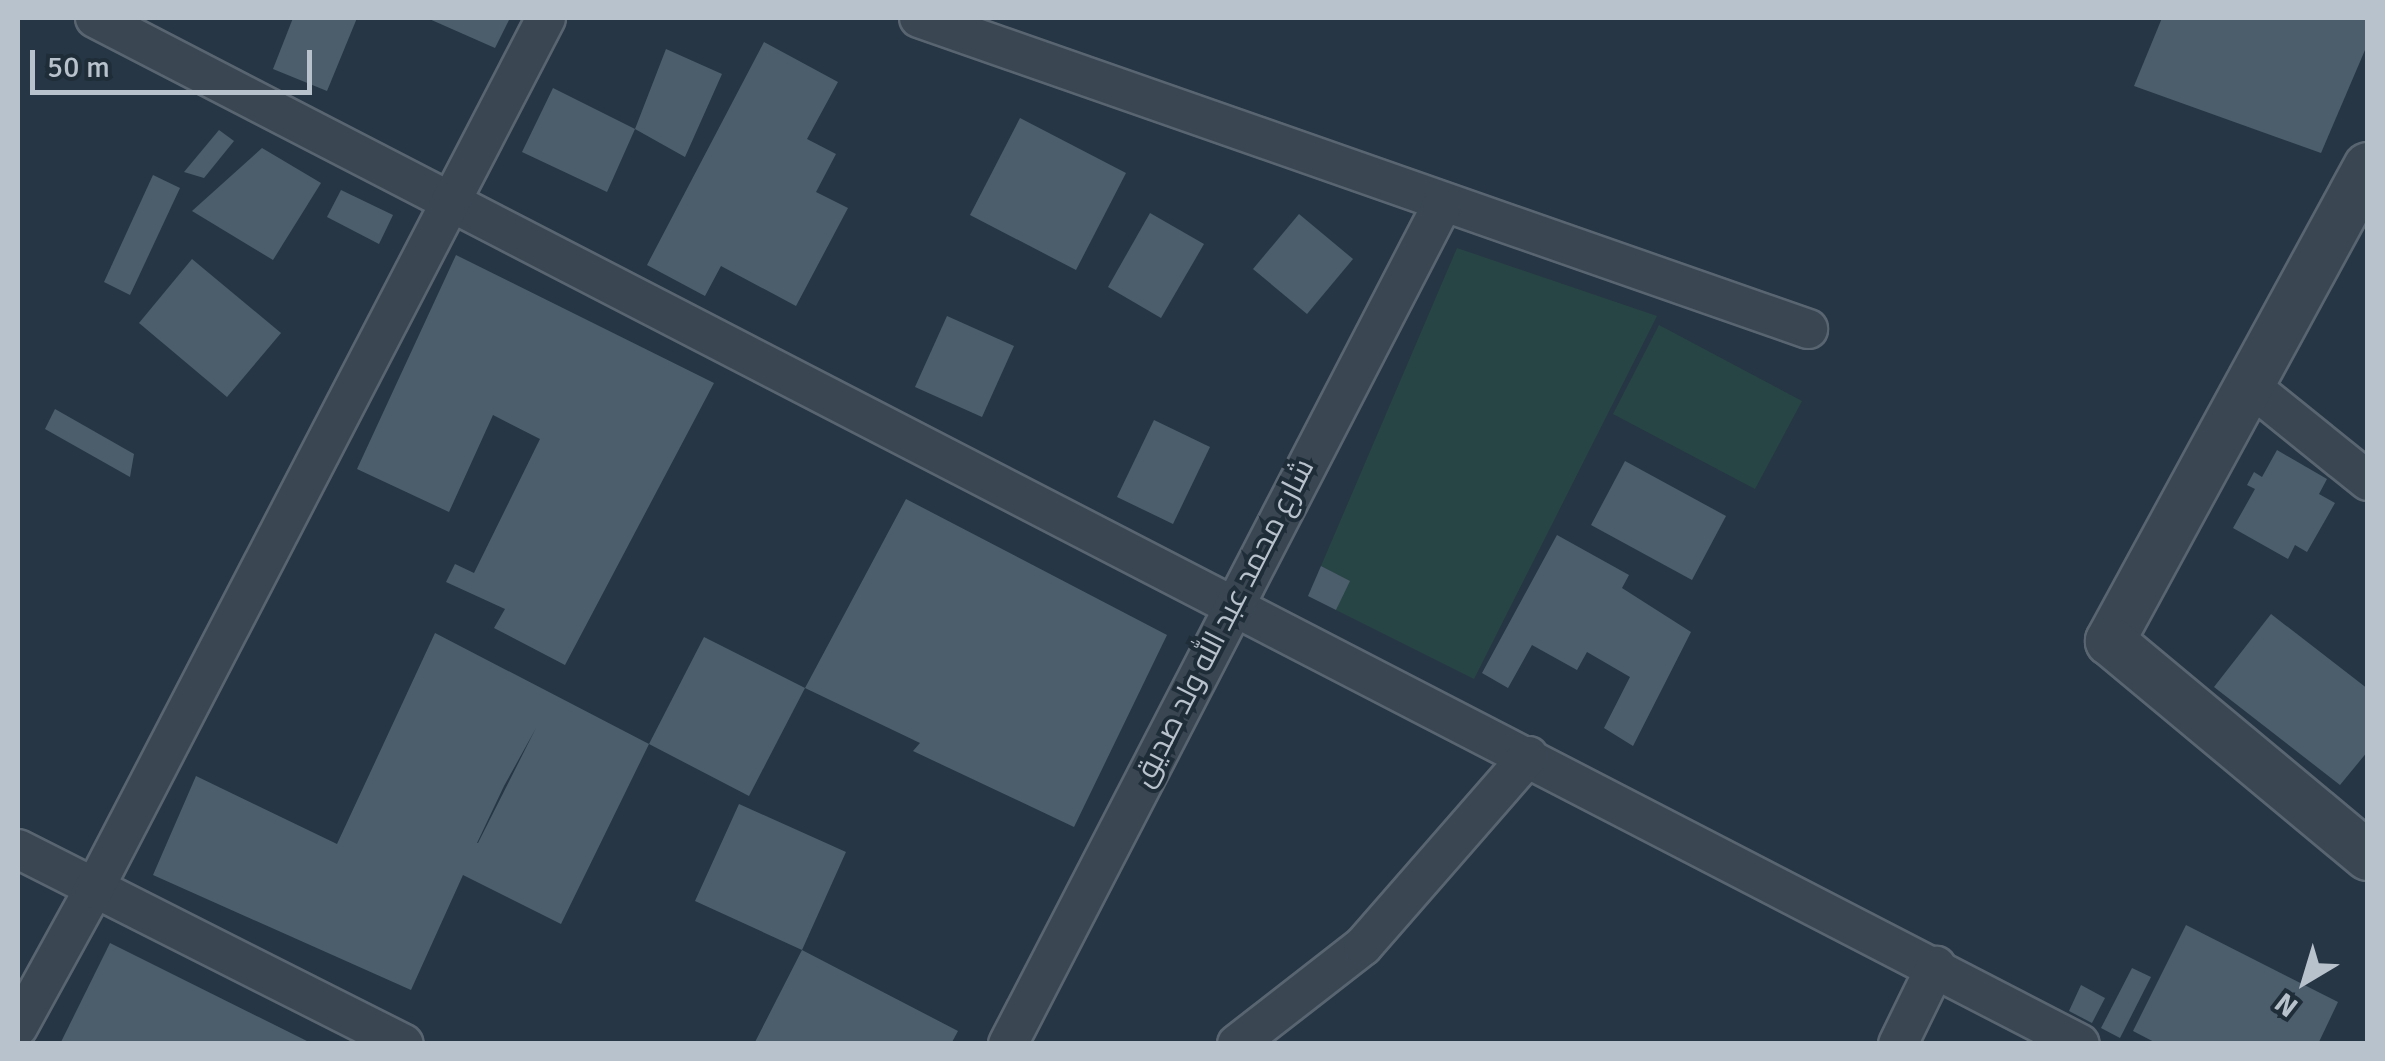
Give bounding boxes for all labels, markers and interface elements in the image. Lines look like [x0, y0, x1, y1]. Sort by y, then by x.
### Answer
scale bar [35, 30, 318, 92]
text: 50 m [47, 49, 110, 86]
street label: شارع محمد عبد الله ولد صديق [1126, 453, 1322, 793]
north arrow [2255, 931, 2355, 1031]
text: N [2268, 985, 2305, 1024]

